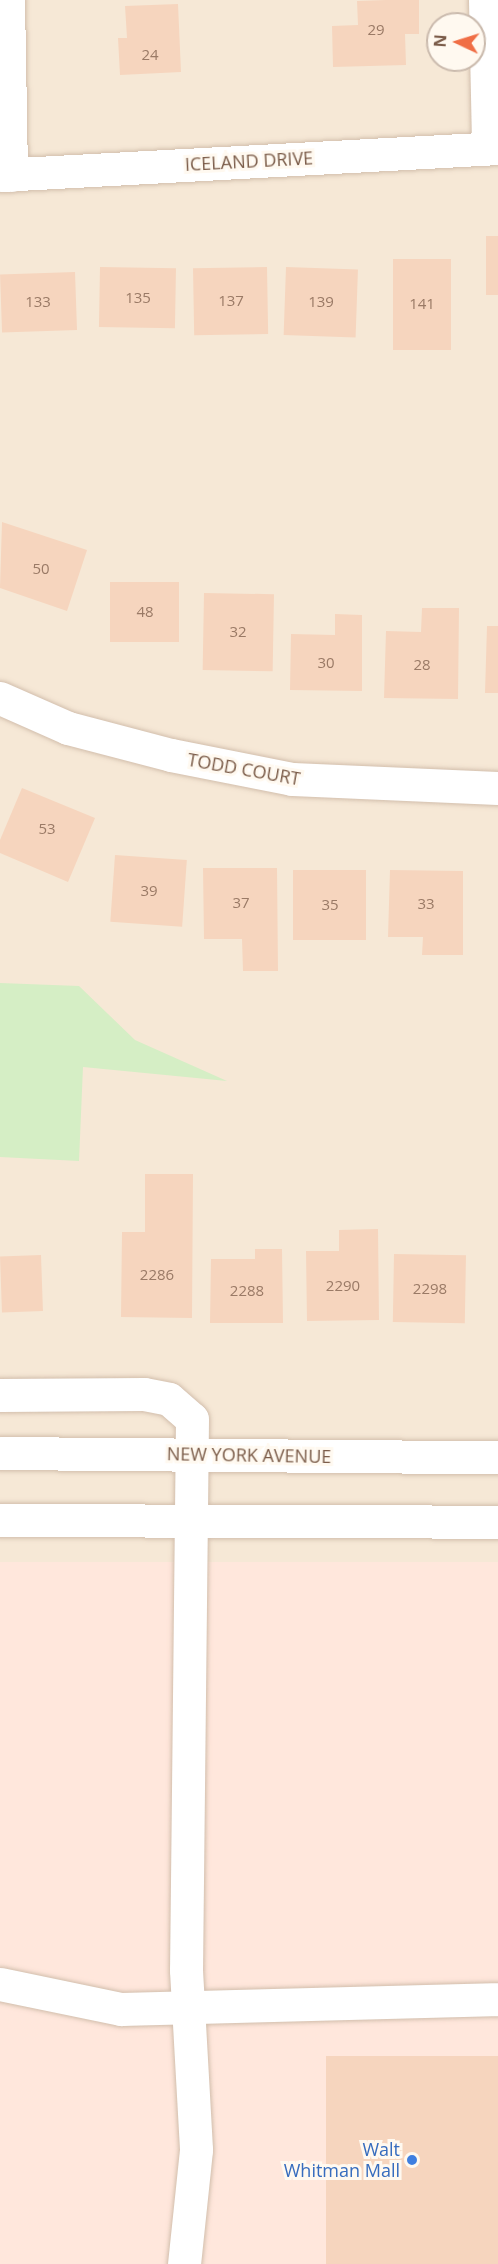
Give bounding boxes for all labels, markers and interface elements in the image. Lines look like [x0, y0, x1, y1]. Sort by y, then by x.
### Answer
north arrow [426, 12, 486, 72]
house number: 29 [367, 21, 385, 39]
text: N [429, 34, 451, 48]
house number: 24 [141, 46, 159, 64]
street label: ICELAND DRIVE [184, 147, 314, 175]
house number: 135 [125, 289, 151, 307]
house number: 137 [218, 292, 244, 310]
house number: 133 [25, 293, 51, 311]
house number: 139 [308, 293, 334, 311]
house number: 141 [409, 295, 435, 313]
house number: 50 [32, 560, 50, 578]
house number: 48 [136, 603, 154, 621]
house number: 32 [229, 623, 247, 641]
house number: 30 [317, 654, 335, 672]
house number: 28 [413, 656, 431, 674]
street label: TODD COURT [186, 748, 302, 790]
house number: 53 [38, 820, 56, 838]
house number: 39 [140, 882, 158, 900]
house number: 37 [232, 894, 250, 912]
house number: 33 [417, 895, 435, 913]
house number: 35 [321, 896, 339, 914]
house number: 2286 [140, 1266, 174, 1284]
house number: 2290 [326, 1277, 360, 1295]
house number: 2298 [413, 1280, 447, 1298]
house number: 2288 [230, 1282, 264, 1300]
street label: NEW YORK AVENUE [167, 1443, 331, 1467]
place label: Walt Whitman Mall [284, 2139, 400, 2182]
marker: Walt Whitman Mall [405, 2153, 419, 2167]

